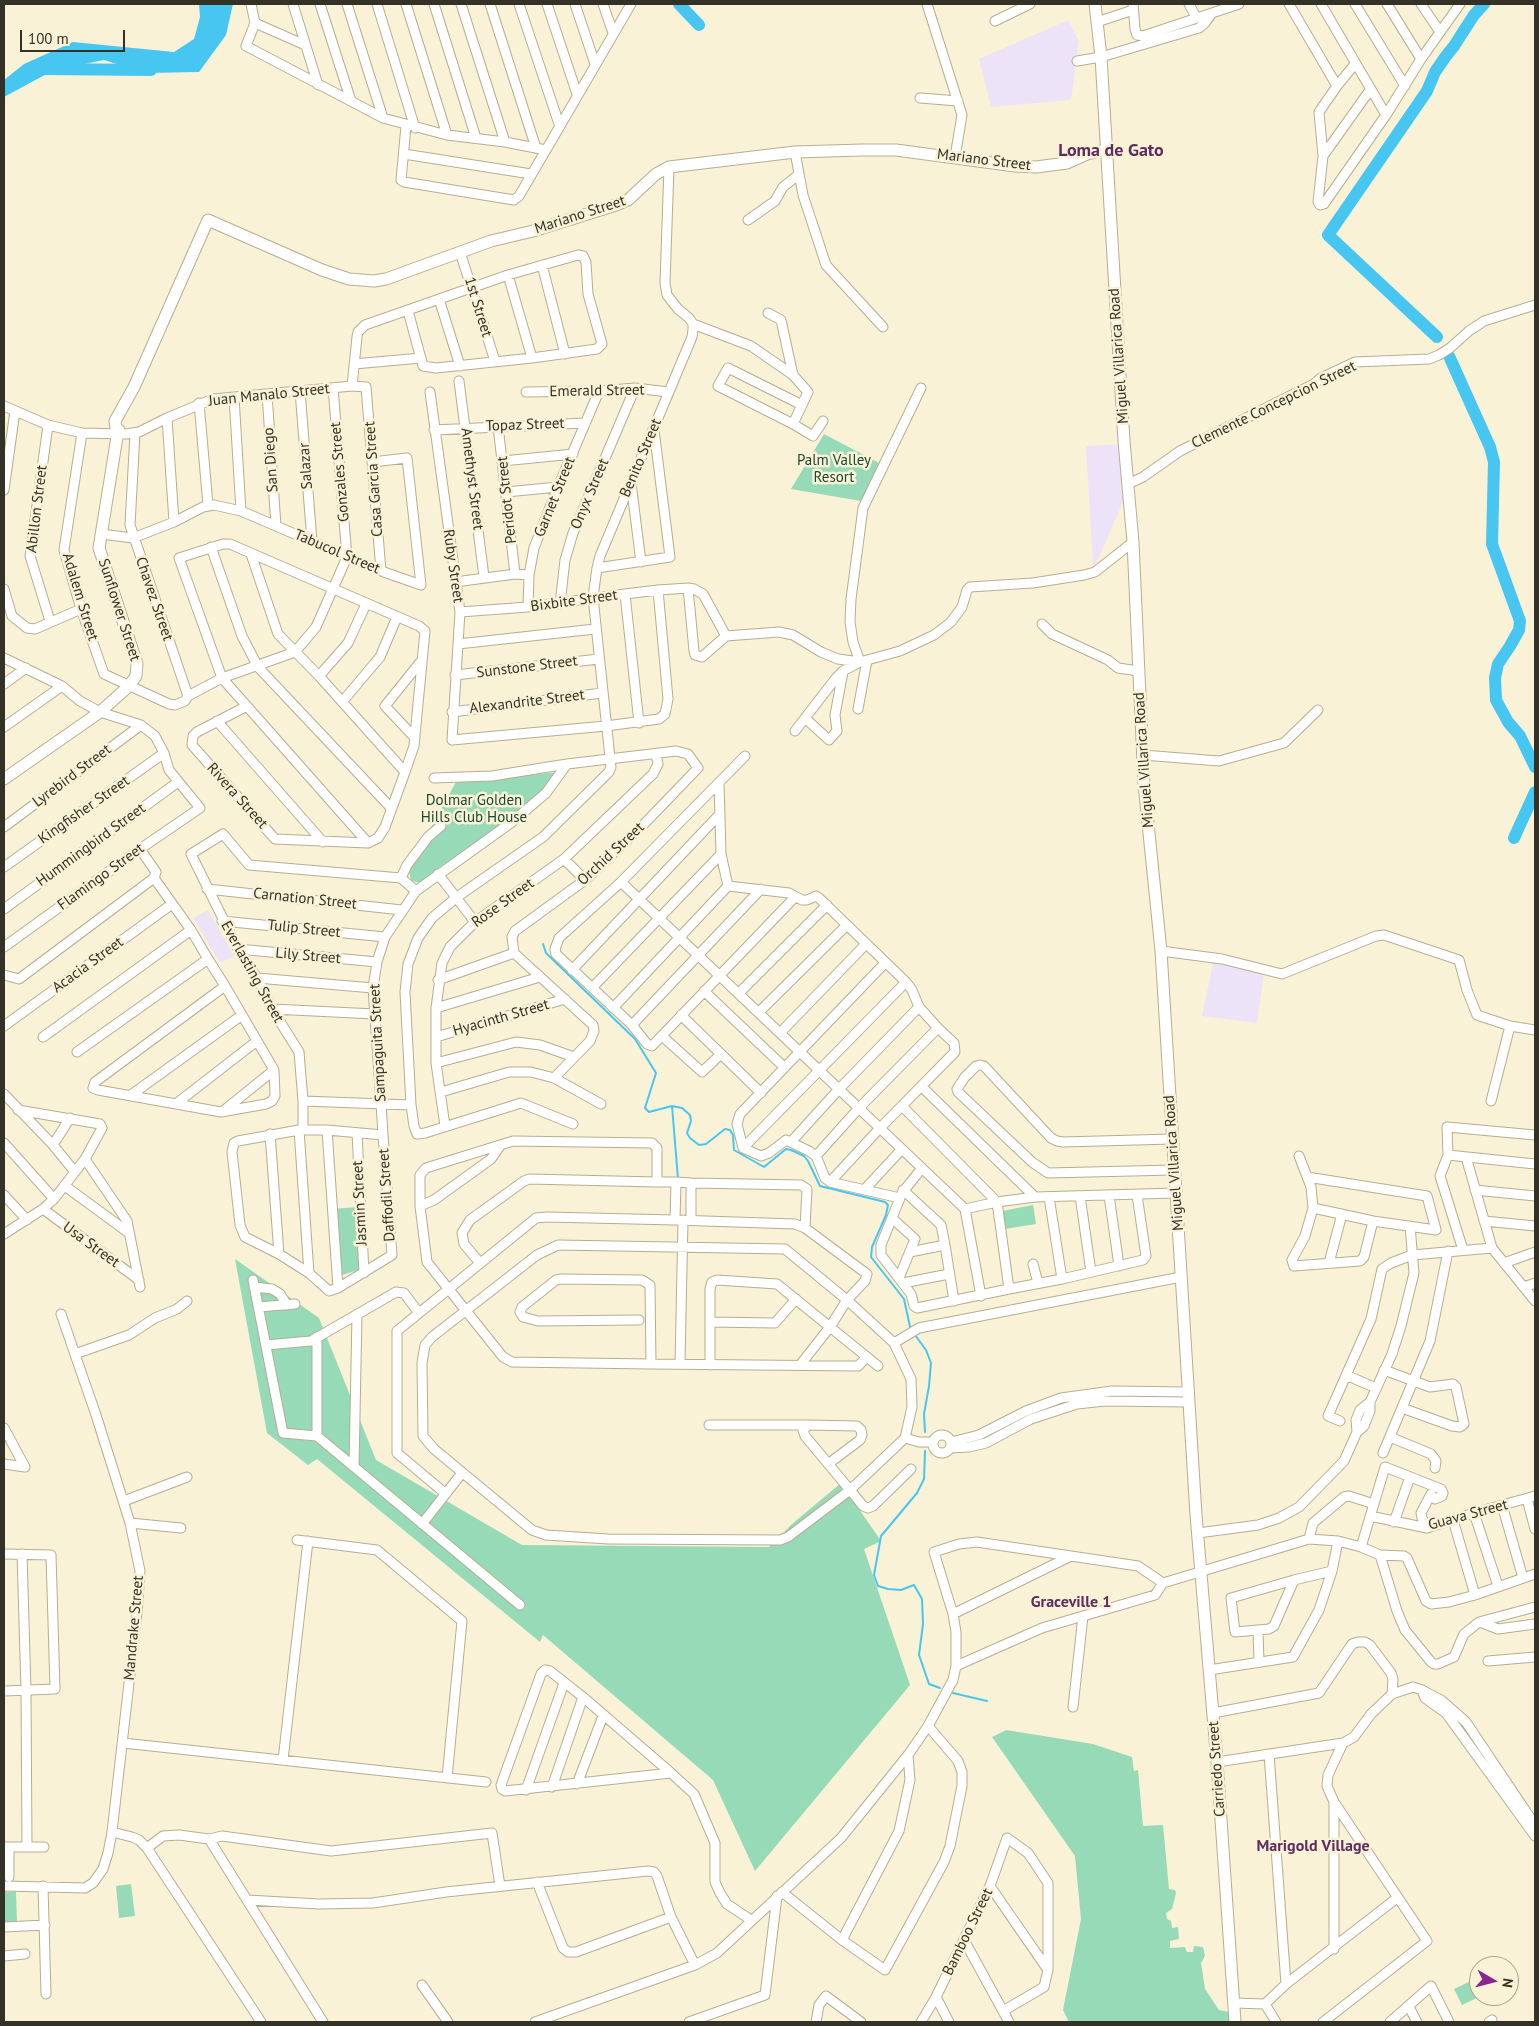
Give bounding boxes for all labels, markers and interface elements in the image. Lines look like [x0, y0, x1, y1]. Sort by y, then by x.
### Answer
scale bar [22, 20, 128, 52]
text: 100 m [28, 29, 69, 48]
district label: Loma de Gato [1058, 140, 1164, 162]
street label: Mariano Street [936, 145, 1032, 175]
street label: Mariano Street [532, 192, 628, 238]
street label: 1st Street [460, 275, 496, 339]
street label: Miguel Villarica Road [1105, 288, 1133, 424]
street label: Clemente Concepcion Street [1189, 357, 1359, 453]
street label: Juan Manalo Street [208, 380, 330, 410]
street label: Emerald Street [549, 381, 645, 401]
street label: Topaz Street [485, 415, 565, 435]
street label: Benito Street [616, 416, 666, 500]
street label: Gonzales Street [327, 421, 353, 523]
street label: Casa Garcia Street [361, 421, 387, 537]
street label: San Diego [260, 427, 282, 493]
street label: Amethyst Street [457, 427, 487, 531]
street label: Salazar [295, 442, 317, 490]
park label: Palm Valley Resort [797, 452, 871, 487]
street label: Garnet Street [531, 454, 579, 540]
street label: Peridot Street [493, 455, 521, 545]
street label: Onyx Street [567, 456, 613, 532]
street label: Abillon Street [23, 464, 51, 554]
street label: Tabucol Street [291, 526, 383, 578]
street label: Ruby Street [439, 528, 467, 604]
street label: Adalem Street [58, 551, 102, 643]
street label: Chavez Street [131, 555, 177, 643]
street label: Sunflower Street [94, 556, 144, 664]
street label: Bixbite Street [529, 586, 619, 616]
street label: Sunstone Street [475, 652, 579, 682]
street label: Alexandrite Street [468, 686, 586, 718]
street label: Miguel Villarica Road [1130, 692, 1158, 828]
street label: Lyrebird Street [29, 741, 115, 811]
street label: Rivera Street [203, 759, 271, 833]
street label: Kingfisher Street [35, 772, 133, 848]
park label: Dolmar Golden Hills Club House [421, 792, 527, 827]
street label: Hummingbird Street [33, 799, 149, 891]
street label: Orchid Street [574, 819, 648, 889]
street label: Flamingo Street [54, 840, 148, 914]
street label: Rose Street [468, 874, 538, 932]
street label: Carnation Street [252, 885, 358, 913]
street label: Tulip Street [266, 916, 342, 942]
street label: Everlasting Street [217, 918, 287, 1026]
street label: Acacia Street [49, 933, 127, 997]
street label: Lily Street [275, 944, 341, 968]
street label: Sampaguita Street [366, 984, 390, 1102]
street label: Hyacinth Street [451, 996, 551, 1040]
street label: Miguel Villarica Road [1160, 1095, 1188, 1231]
street label: Daffodil Street [375, 1148, 399, 1242]
street label: Jasmin Street [349, 1160, 371, 1246]
street label: Usa Street [59, 1218, 123, 1272]
street label: Guava Street [1426, 1496, 1510, 1534]
street label: Mandrake Street [120, 1575, 148, 1681]
district label: Graceville 1 [1031, 1592, 1111, 1612]
street label: Carriedo Street [1205, 1720, 1229, 1818]
district label: Marigold Village [1256, 1836, 1370, 1856]
street label: Bamboo Street [939, 1885, 997, 1979]
north arrow [1469, 1956, 1519, 2006]
text: N [1498, 1977, 1517, 1989]

